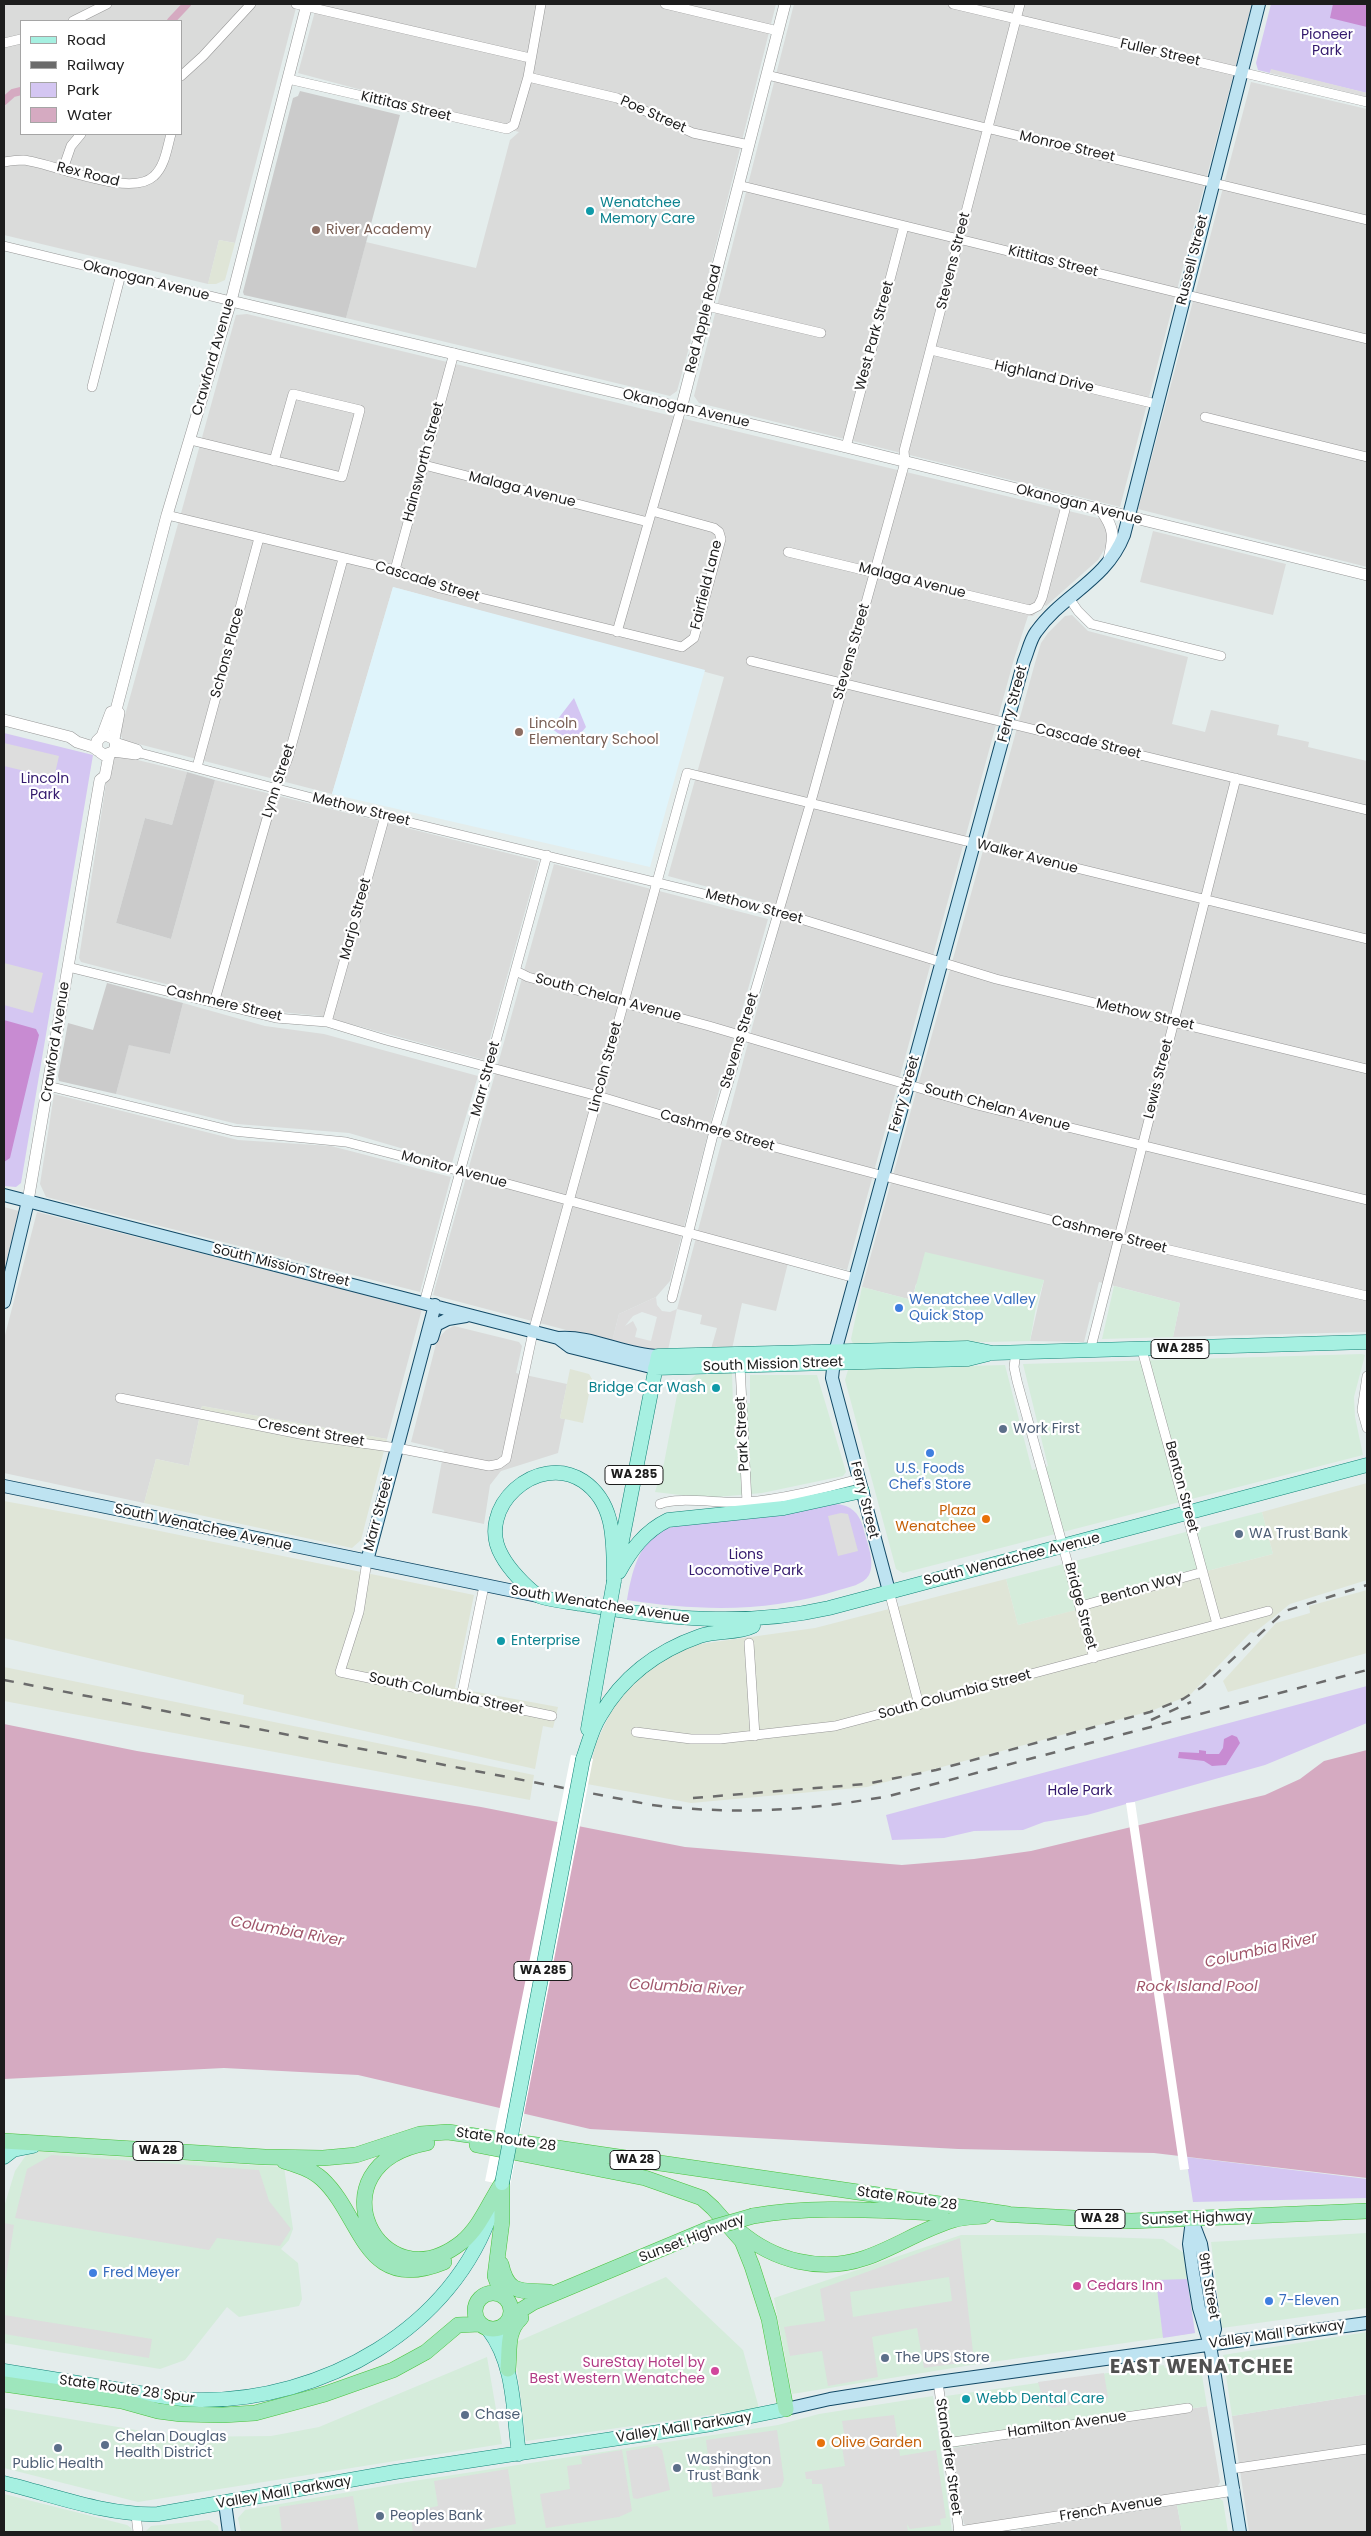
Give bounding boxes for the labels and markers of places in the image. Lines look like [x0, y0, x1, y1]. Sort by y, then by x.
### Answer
place label: Wenatchee Memory Care [600, 195, 695, 228]
marker: Wenatchee Memory Care [584, 205, 596, 217]
place label: River Academy [326, 222, 431, 238]
marker: River Academy [310, 224, 322, 236]
place label: Lincoln Elementary School [529, 716, 659, 749]
marker: Lincoln Elementary School [513, 726, 525, 738]
place label: Wenatchee Valley Quick Stop [909, 1292, 1036, 1324]
marker: Wenatchee Valley Quick Stop [893, 1302, 905, 1314]
place label: Bridge Car Wash [589, 1380, 706, 1396]
marker: Bridge Car Wash [710, 1382, 722, 1394]
place label: Work First [1013, 1421, 1080, 1437]
marker: Work First [997, 1423, 1009, 1435]
marker: U.S. Foods Chef's Store [924, 1447, 936, 1459]
place label: U.S. Foods Chef's Store [889, 1461, 971, 1494]
place label: Plaza Wenatchee [895, 1503, 976, 1535]
marker: Plaza Wenatchee [980, 1513, 992, 1525]
place label: WA Trust Bank [1249, 1526, 1348, 1542]
marker: WA Trust Bank [1233, 1528, 1245, 1540]
place label: Enterprise [511, 1633, 580, 1649]
marker: Enterprise [495, 1635, 507, 1647]
place label: Fred Meyer [103, 2265, 180, 2281]
marker: Fred Meyer [87, 2267, 99, 2279]
place label: Cedars Inn [1087, 2278, 1163, 2294]
marker: Cedars Inn [1071, 2280, 1083, 2292]
place label: 7-Eleven [1279, 2293, 1339, 2309]
marker: 7-Eleven [1263, 2295, 1275, 2307]
place label: The UPS Store [895, 2350, 990, 2366]
marker: The UPS Store [879, 2352, 891, 2364]
place label: SureStay Hotel by Best Western Wenatchee [530, 2355, 705, 2388]
marker: SureStay Hotel by Best Western Wenatchee [709, 2365, 721, 2377]
place label: Webb Dental Care [976, 2391, 1104, 2407]
marker: Webb Dental Care [960, 2393, 972, 2405]
place label: Chase [475, 2407, 520, 2423]
marker: Chase [459, 2409, 471, 2421]
place label: Chelan Douglas Health District [115, 2429, 227, 2462]
place label: Olive Garden [831, 2435, 922, 2451]
marker: Olive Garden [815, 2437, 827, 2449]
marker: Chelan Douglas Health District [99, 2439, 111, 2451]
marker: Public Health [52, 2442, 64, 2454]
place label: Washington Trust Bank [687, 2452, 771, 2484]
place label: Public Health [13, 2456, 103, 2472]
marker: Washington Trust Bank [671, 2462, 683, 2474]
place label: Peoples Bank [390, 2508, 483, 2524]
marker: Peoples Bank [374, 2510, 386, 2522]

